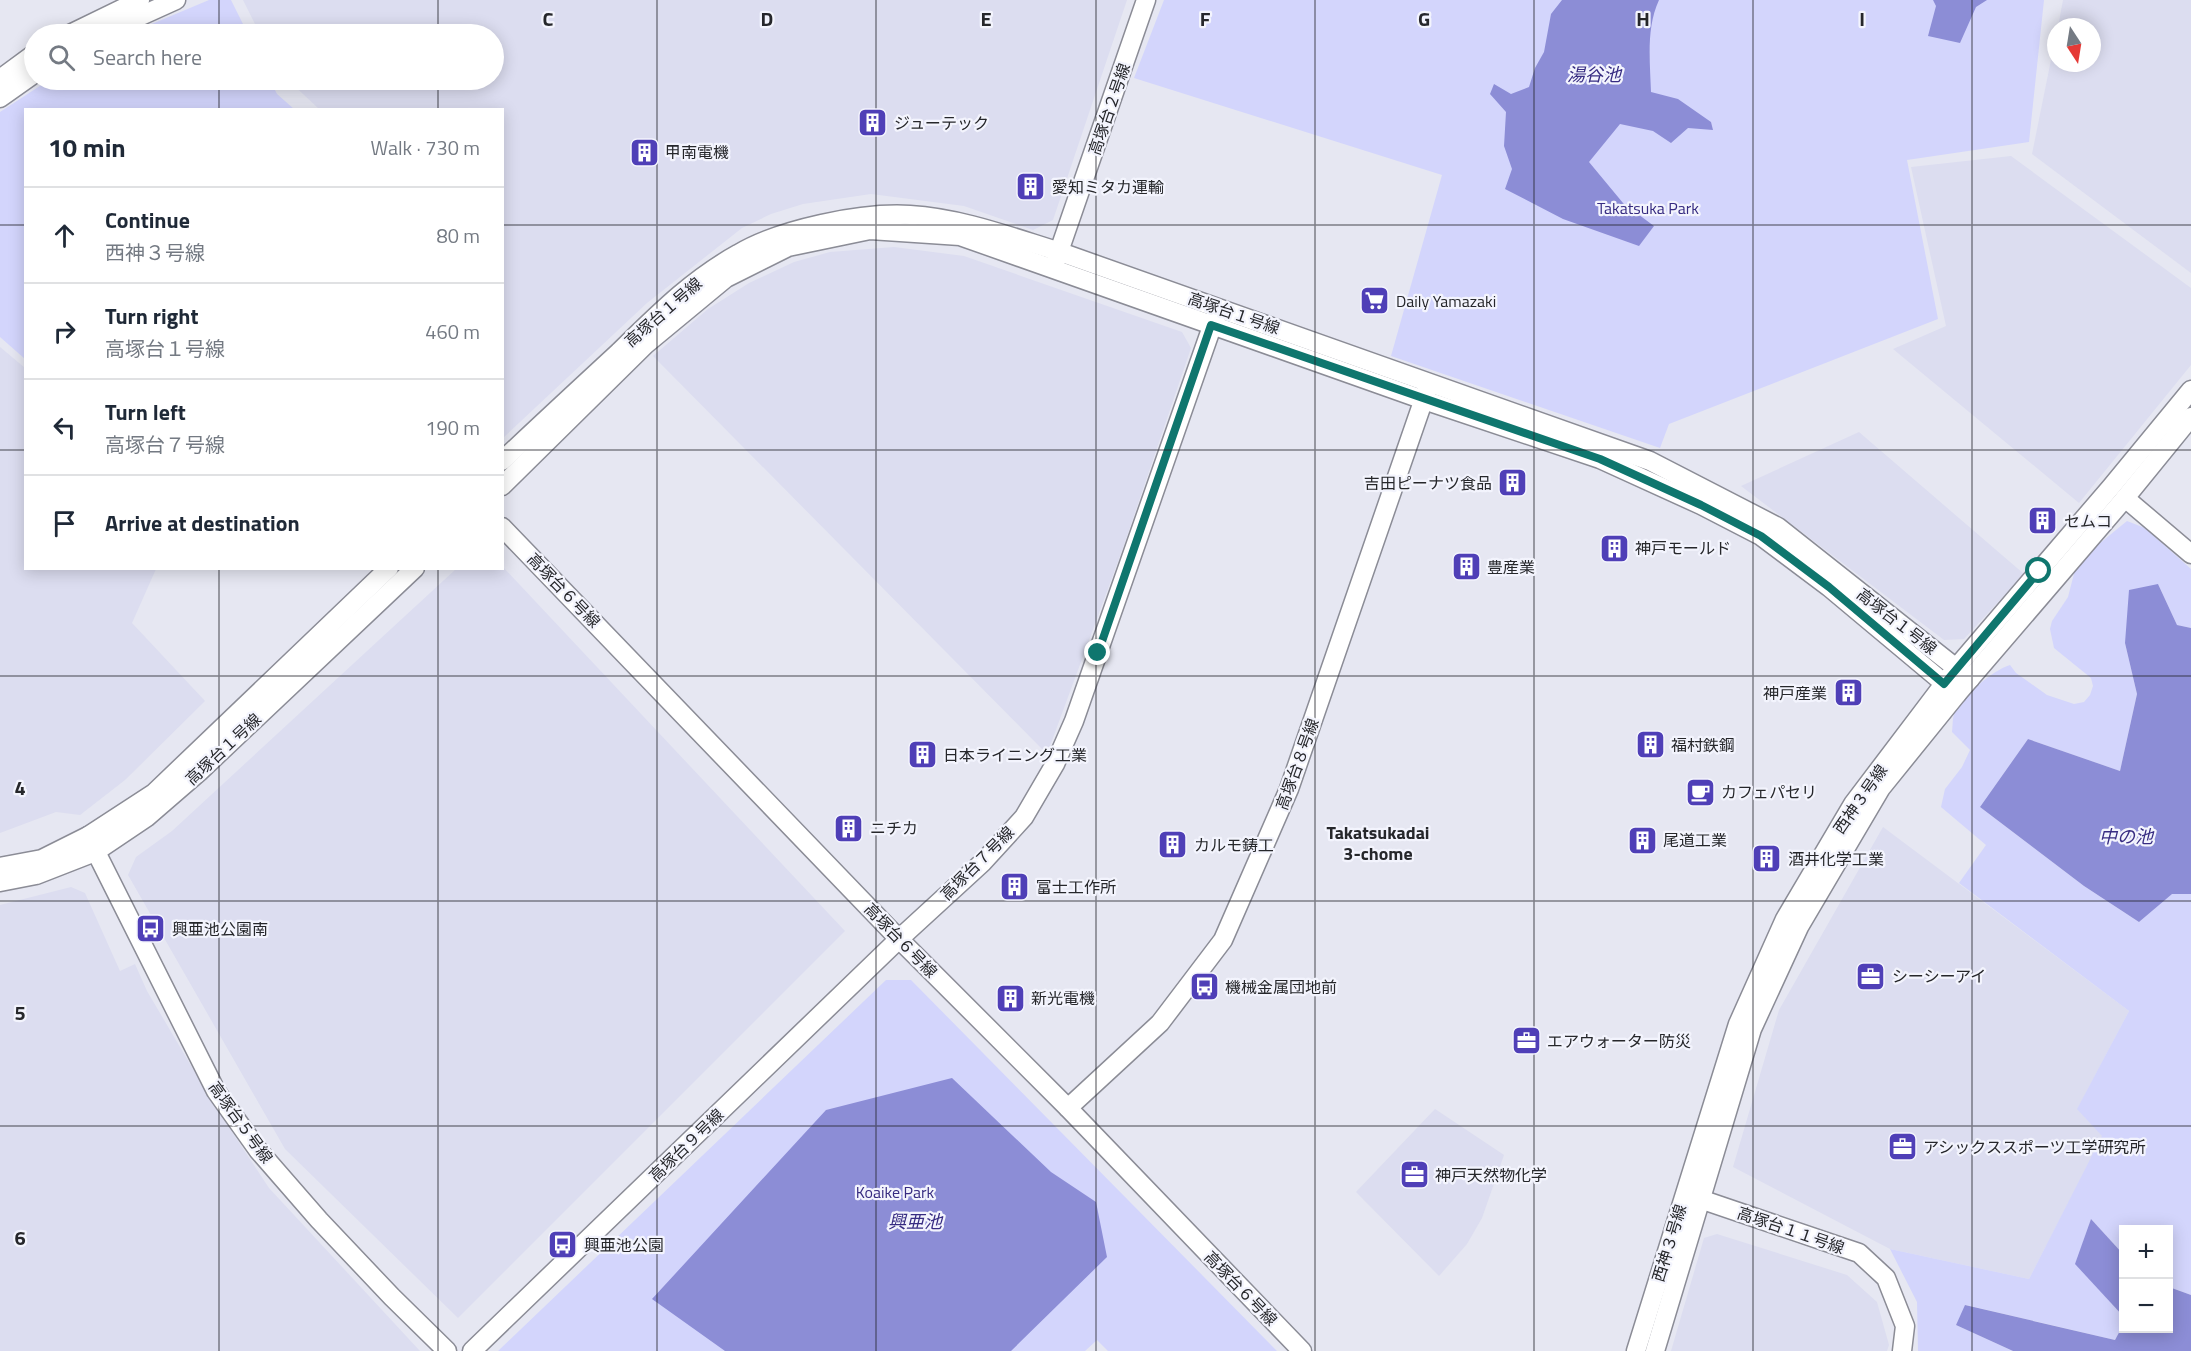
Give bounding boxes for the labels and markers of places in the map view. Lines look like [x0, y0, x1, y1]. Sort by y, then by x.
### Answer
building icon: ジューテック [857, 107, 889, 139]
place label: ジューテック [894, 111, 989, 135]
building icon: 甲南電機 [628, 136, 660, 168]
place label: 甲南電機 [665, 140, 729, 164]
building icon: 愛知ミタカ運輸 [1015, 171, 1047, 203]
place label: 愛知ミタカ運輸 [1052, 175, 1164, 199]
supermarket icon: Daily Yamazaki [1359, 285, 1391, 317]
place label: Daily Yamazaki [1396, 289, 1496, 313]
building icon: 吉田ピーナツ食品 [1497, 467, 1529, 499]
place label: 吉田ピーナツ食品 [1364, 471, 1492, 495]
building icon: セムコ [2027, 505, 2059, 537]
place label: セムコ [2064, 509, 2112, 533]
building icon: 神戸モールド [1598, 532, 1630, 564]
place label: 神戸モールド [1635, 536, 1731, 560]
building icon: 豊産業 [1450, 551, 1482, 583]
place label: 豊産業 [1487, 555, 1535, 579]
building icon: 神戸産業 [1832, 677, 1864, 709]
place label: 神戸産業 [1763, 681, 1827, 705]
building icon: 福村鉄鋼 [1634, 729, 1666, 761]
place label: 福村鉄鋼 [1671, 733, 1735, 757]
building icon: 日本ライニング工業 [906, 739, 938, 771]
place label: 日本ライニング工業 [943, 743, 1087, 767]
cafe icon: カフェパセリ [1684, 776, 1716, 808]
place label: カフェパセリ [1721, 780, 1817, 804]
building icon: ニチカ [833, 812, 865, 844]
place label: ニチカ [870, 816, 918, 840]
building icon: 尾道工業 [1626, 824, 1658, 856]
place label: 尾道工業 [1663, 828, 1727, 852]
building icon: カルモ鋳工 [1157, 829, 1189, 861]
place label: カルモ鋳工 [1194, 833, 1274, 857]
building icon: 酒井化学工業 [1751, 843, 1783, 875]
place label: 酒井化学工業 [1788, 847, 1884, 871]
building icon: 富士工作所 [999, 871, 1031, 903]
place label: 富士工作所 [1036, 875, 1116, 899]
bus stop icon: 興亜池公園南 [135, 913, 167, 945]
place label: 興亜池公園南 [172, 917, 268, 941]
office icon: シーシーアイ [1855, 960, 1887, 992]
place label: シーシーアイ [1892, 964, 1986, 988]
bus stop icon: 機械金属団地前 [1188, 971, 1220, 1003]
place label: 機械金属団地前 [1225, 975, 1337, 999]
building icon: 新光電機 [994, 982, 1026, 1014]
place label: 新光電機 [1031, 986, 1095, 1010]
office icon: エアウォーター防災 [1510, 1025, 1542, 1057]
place label: エアウォーター防災 [1547, 1029, 1691, 1053]
office icon: アシックススポーツ工学研究所 [1886, 1131, 1918, 1163]
place label: アシックススポーツ工学研究所 [1923, 1135, 2146, 1159]
office icon: 神戸天然物化学 [1398, 1159, 1430, 1191]
place label: 神戸天然物化学 [1435, 1163, 1547, 1187]
bus stop icon: 興亜池公園 [547, 1229, 579, 1261]
place label: 興亜池公園 [584, 1233, 664, 1257]

